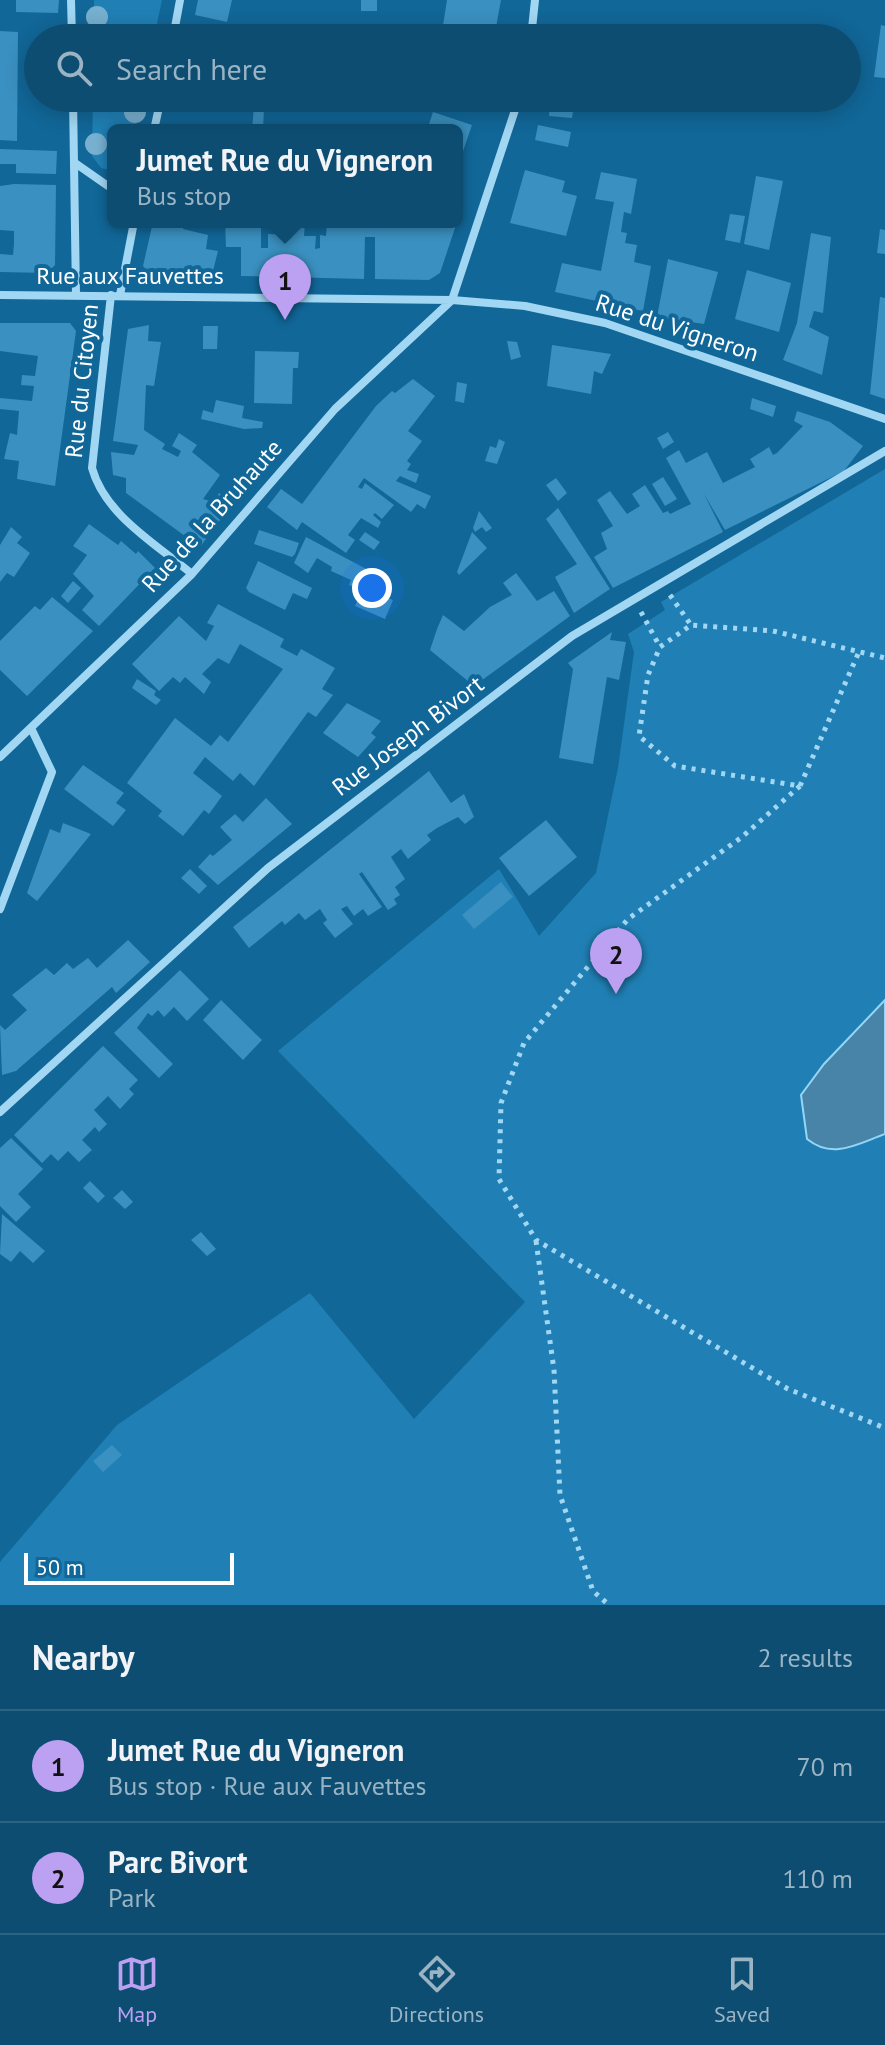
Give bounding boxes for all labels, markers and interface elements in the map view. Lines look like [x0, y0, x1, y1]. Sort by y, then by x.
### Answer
search box [24, 24, 861, 112]
icon: search [52, 46, 96, 90]
text: Search here [116, 49, 267, 88]
popup [107, 124, 463, 228]
text: Jumet Rue du Vigneron [137, 140, 433, 179]
text: Bus stop [137, 179, 231, 212]
pin: 1 [259, 254, 311, 320]
street label: Rue aux Fauvettes [36, 260, 224, 291]
street label: Rue du Vigneron [592, 287, 763, 368]
street label: Rue du Citoyen [58, 302, 105, 459]
street label: Rue de la Bruhaute [135, 433, 289, 599]
your location [352, 568, 392, 608]
street label: Rue Joseph Bivort [326, 668, 490, 803]
pin: 2 [590, 928, 642, 994]
scale bar [24, 1549, 234, 1585]
text: 50 m [36, 1553, 84, 1581]
text: Nearby [32, 1635, 134, 1679]
text: 2 results [758, 1641, 853, 1674]
text: Jumet Rue du Vigneron [108, 1730, 404, 1769]
text: 1 [51, 1750, 65, 1783]
text: 70 m [797, 1750, 853, 1783]
text: Bus stop · Rue aux Fauvettes [108, 1769, 427, 1802]
text: Parc Bivort [108, 1842, 247, 1881]
text: 2 [51, 1862, 65, 1895]
text: 110 m [782, 1862, 853, 1895]
text: Park [108, 1881, 156, 1914]
tab: Map [115, 1952, 159, 2028]
tab: Directions [389, 1952, 484, 2028]
tab: Saved [714, 1952, 770, 2028]

